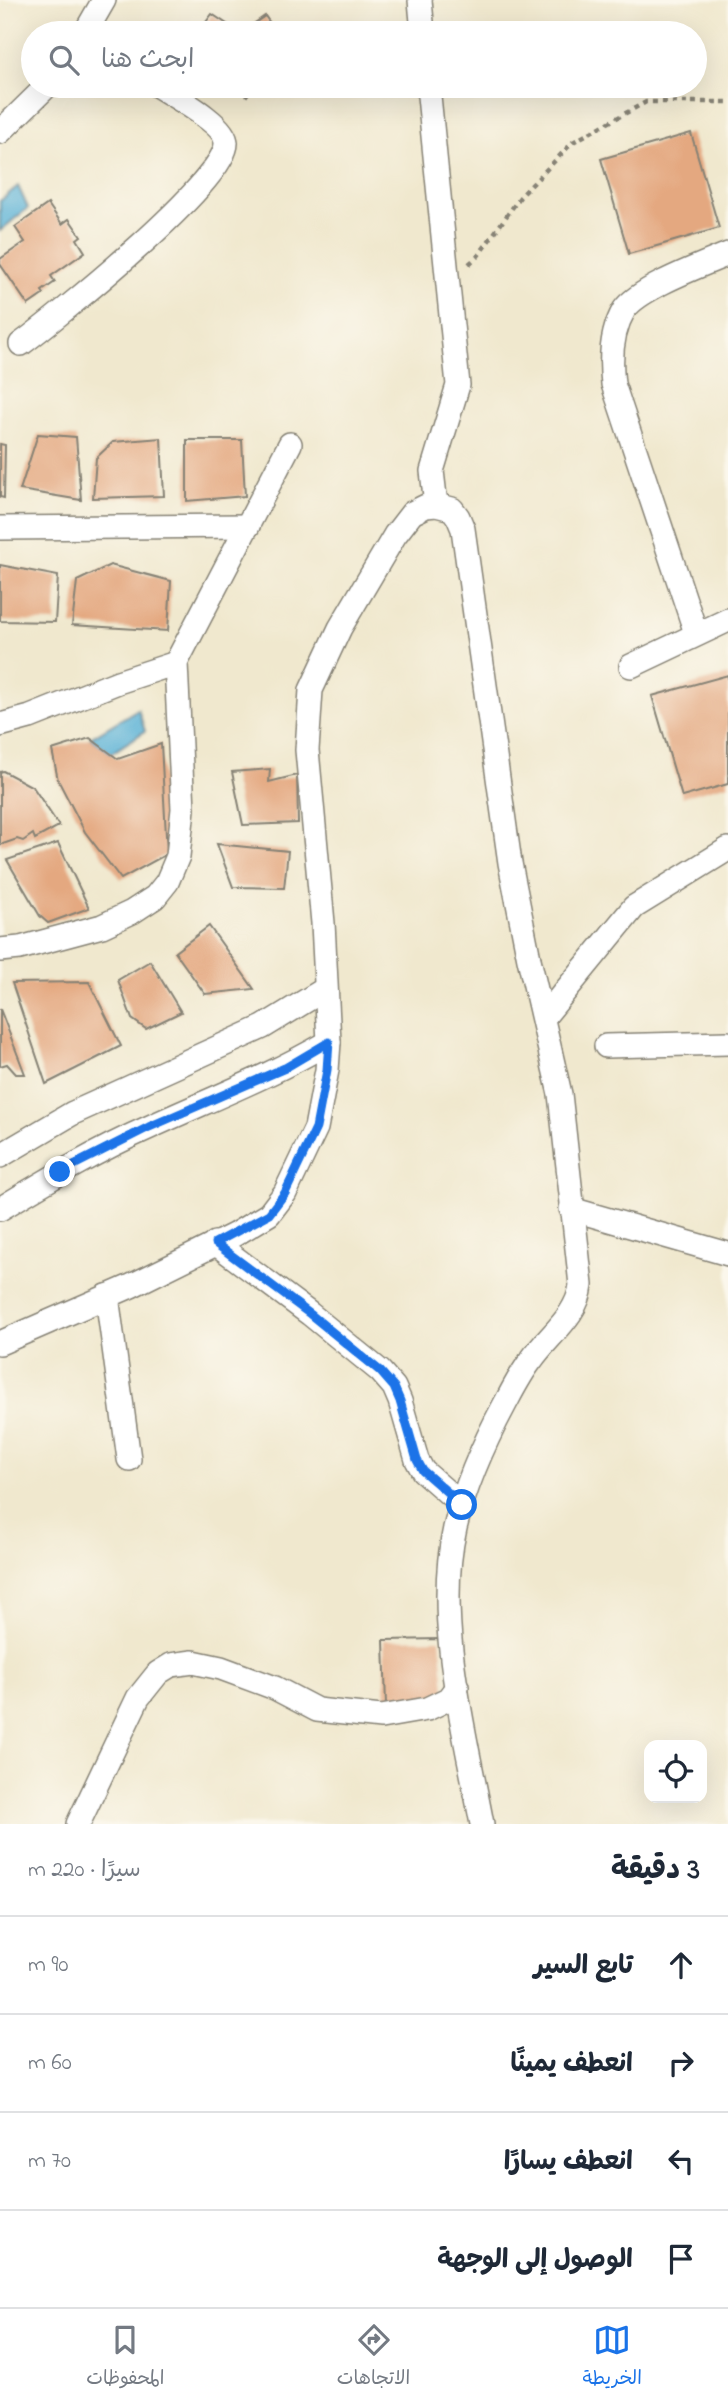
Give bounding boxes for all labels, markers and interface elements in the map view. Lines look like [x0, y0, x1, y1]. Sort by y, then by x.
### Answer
search box [21, 21, 707, 98]
icon: search [45, 41, 83, 79]
text: ابحث هنا [101, 42, 194, 80]
route end [44, 1156, 75, 1187]
route start [446, 1489, 477, 1520]
map controls [644, 1740, 707, 1803]
button: locate [644, 1740, 707, 1803]
text: 3 دقيقة [611, 1849, 700, 1893]
text: سيرًا · 220 m [28, 1854, 141, 1887]
icon: ahead [662, 1946, 700, 1984]
text: تابع السير [534, 1948, 633, 1986]
text: 90 m [28, 1949, 68, 1982]
icon: right [662, 2044, 700, 2082]
text: انعطف يمينًا [510, 2046, 633, 2084]
text: 60 m [28, 2047, 72, 2080]
icon: left [662, 2142, 700, 2180]
text: انعطف يسارًا [504, 2144, 633, 2182]
text: 70 m [28, 2145, 71, 2178]
icon: arrive [662, 2240, 700, 2278]
text: الوصول إلى الوجهة [437, 2242, 633, 2280]
tab: المحفوظات [86, 2321, 164, 2394]
tab: الاتجاهات [337, 2321, 410, 2394]
tab: الخريطة [583, 2321, 642, 2394]

